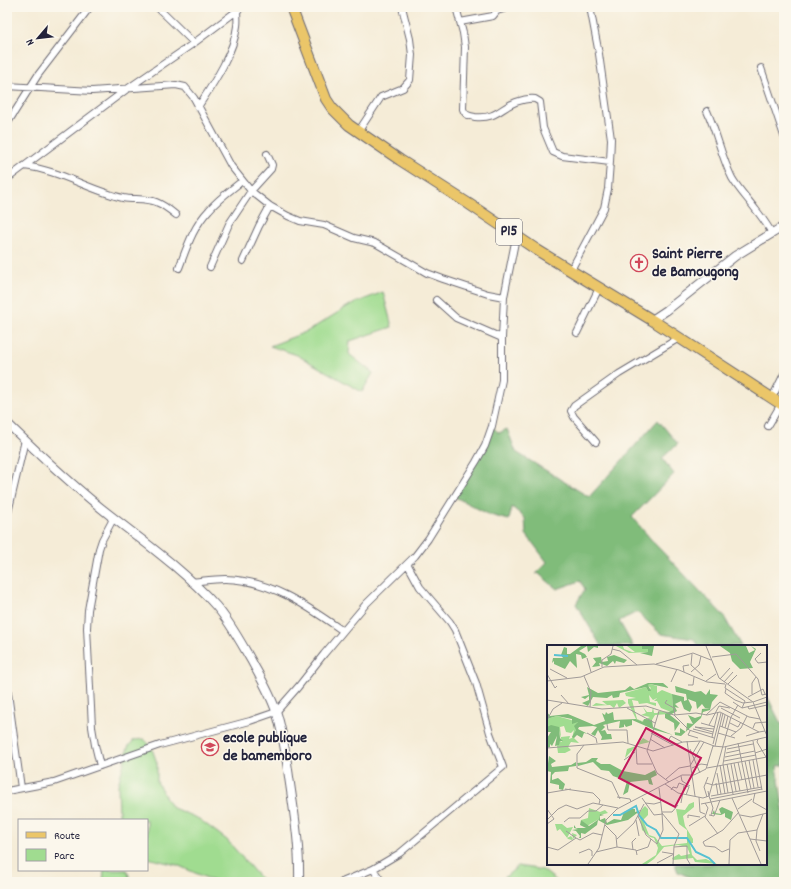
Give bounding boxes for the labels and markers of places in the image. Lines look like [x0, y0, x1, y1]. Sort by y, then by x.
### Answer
place label: Saint Pierre de Bamougong [652, 243, 739, 284]
church icon: Saint Pierre de Bamougong [629, 253, 649, 273]
place label: ecole publique de bamemboro [223, 727, 312, 768]
school or university icon: ecole publique de bamemboro [200, 737, 220, 757]

